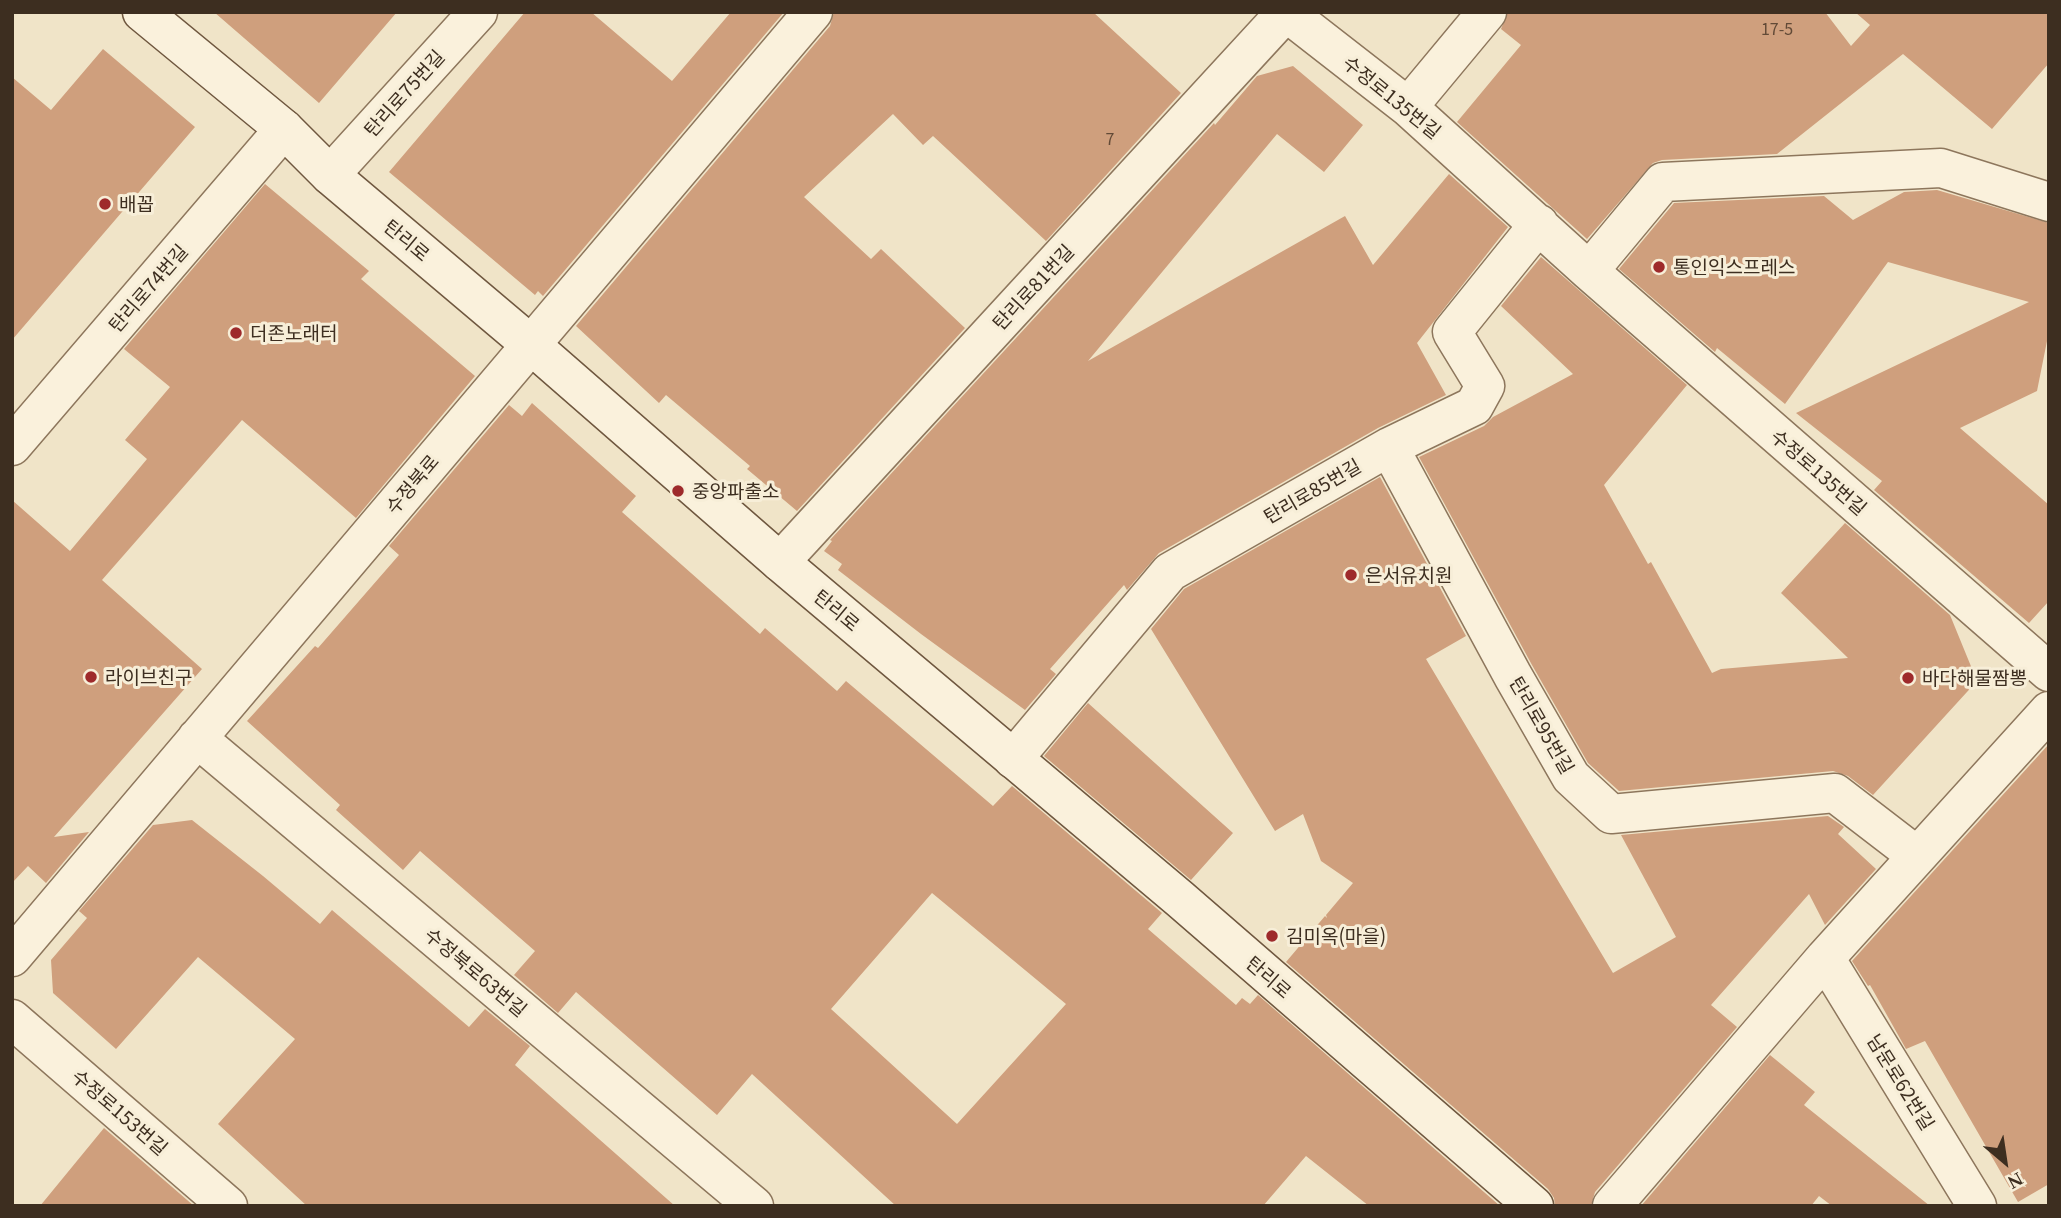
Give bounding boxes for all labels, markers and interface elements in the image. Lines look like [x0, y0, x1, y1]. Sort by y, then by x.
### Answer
house number: 17-5 [1761, 19, 1793, 39]
street label: 탄리로75번길 [359, 45, 449, 141]
street label: 수정로135번길 [1339, 51, 1445, 143]
house number: 7 [1106, 129, 1114, 149]
place label: 배꼽 [119, 193, 154, 215]
marker: 배꼽 [97, 196, 113, 212]
street label: 탄리로 [380, 214, 434, 266]
street label: 탄리로74번길 [104, 240, 192, 336]
street label: 탄리로81번길 [988, 240, 1078, 334]
place label: 통인익스프레스 [1673, 256, 1795, 278]
marker: 통인익스프레스 [1651, 259, 1667, 275]
place label: 더존노래터 [250, 322, 337, 344]
marker: 더존노래터 [228, 325, 244, 341]
street label: 수정로135번길 [1767, 424, 1871, 520]
street label: 수정북로 [381, 450, 443, 518]
street label: 탄리로85번길 [1259, 454, 1365, 528]
place label: 중앙파출소 [692, 480, 779, 502]
marker: 중앙파출소 [670, 483, 686, 499]
place label: 은서유치원 [1365, 564, 1452, 586]
marker: 은서유치원 [1343, 567, 1359, 583]
street label: 탄리로 [810, 584, 864, 636]
place label: 라이브친구 [105, 666, 192, 688]
place label: 바다해물짬뽕 [1922, 667, 2027, 689]
marker: 라이브친구 [83, 669, 99, 685]
marker: 바다해물짬뽕 [1900, 670, 1916, 686]
street label: 탄리로95번길 [1505, 672, 1579, 778]
street label: 수정북로63번길 [420, 923, 532, 1021]
place label: 김미옥(마을) [1286, 925, 1386, 947]
marker: 김미옥(마을) [1264, 928, 1280, 944]
street label: 탄리로 [1242, 951, 1296, 1003]
street label: 남문로62번길 [1863, 1030, 1939, 1134]
street label: 수정로153번길 [68, 1064, 172, 1160]
north arrow [1970, 1127, 2040, 1197]
text: N [2004, 1168, 2027, 1193]

